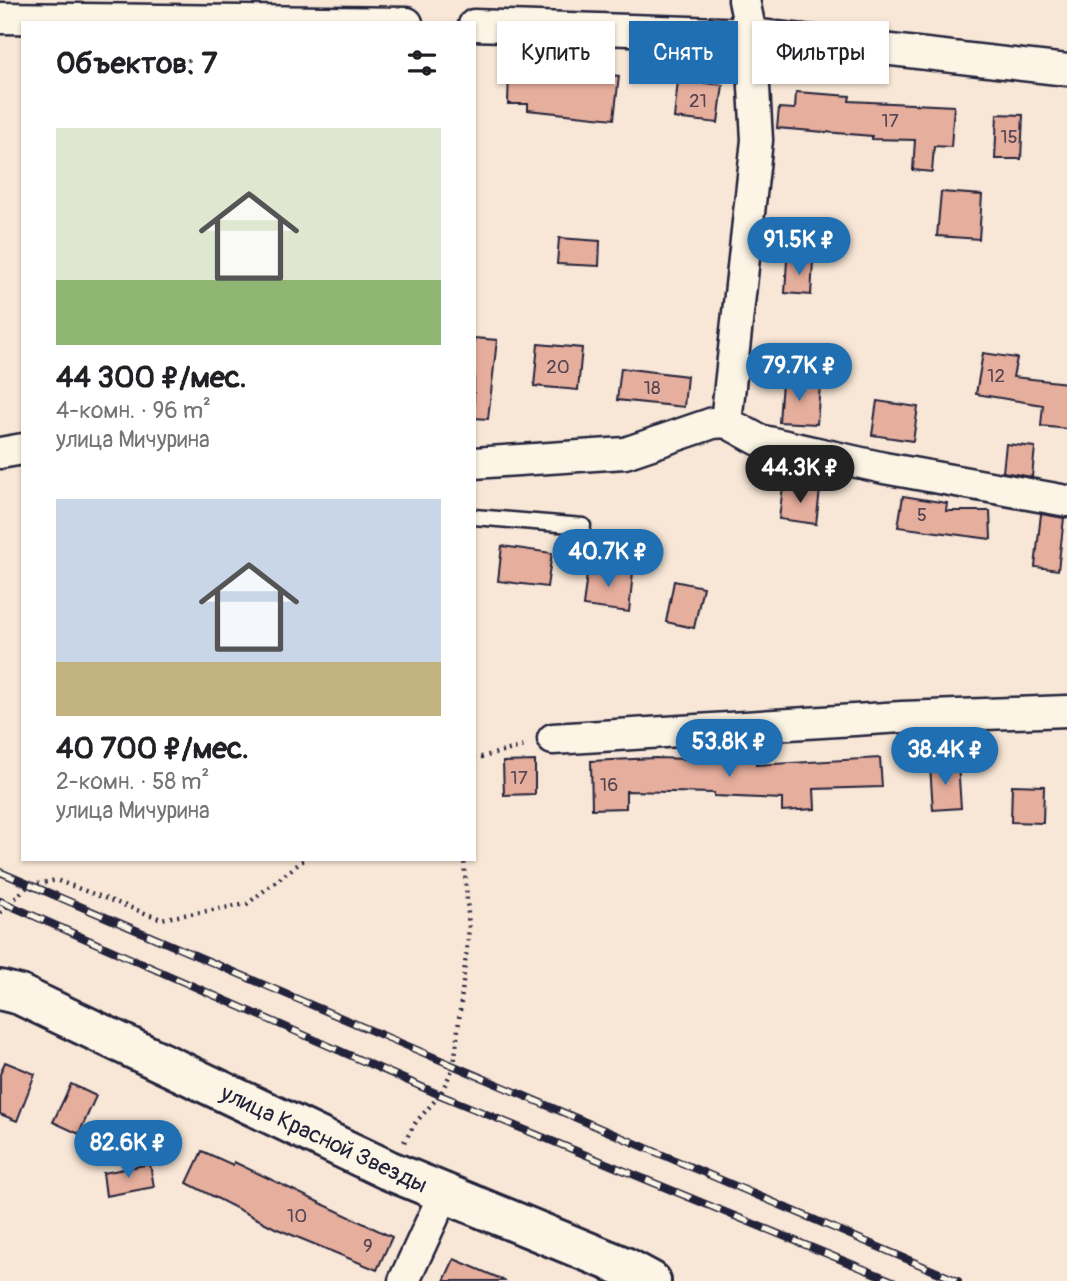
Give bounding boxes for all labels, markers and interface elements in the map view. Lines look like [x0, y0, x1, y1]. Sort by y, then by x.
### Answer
chip: Купить [497, 21, 615, 84]
chip: Снять [629, 21, 738, 84]
chip: Фильтры [752, 21, 889, 84]
icon: filters [403, 44, 441, 82]
text: Объектов: 7 [56, 45, 217, 82]
house number: 21 [689, 89, 707, 113]
house number: 17 [881, 109, 899, 133]
house number: 15 [1000, 125, 1018, 149]
icon: home [186, 173, 312, 299]
pin: 91.5K ₽ [734, 218, 864, 277]
text: 91.5K ₽ [763, 225, 835, 254]
pin: 79.7K ₽ [734, 344, 864, 403]
text: 79.7K ₽ [762, 351, 836, 380]
house number: 20 [546, 355, 570, 379]
text: 44 300 ₽/мес. [56, 359, 247, 396]
house number: 12 [987, 364, 1005, 388]
house number: 18 [643, 376, 661, 400]
text: 4-комн. · 96 m² [56, 396, 211, 425]
text: улица Мичурина [56, 425, 210, 454]
pin: 44.3K ₽ [735, 446, 865, 505]
text: 44.3K ₽ [761, 453, 839, 482]
house number: 5 [917, 503, 927, 527]
pin: 40.7K ₽ [543, 530, 673, 589]
text: 40.7K ₽ [569, 537, 647, 566]
icon: home [186, 544, 312, 670]
pin: 53.8K ₽ [664, 720, 794, 779]
text: 53.8K ₽ [692, 727, 766, 756]
pin: 38.4K ₽ [880, 728, 1010, 787]
text: 40 700 ₽/мес. [56, 730, 249, 767]
text: 38.4K ₽ [907, 735, 983, 764]
house number: 17 [510, 766, 528, 790]
text: 2-комн. · 58 m² [56, 767, 209, 796]
house number: 16 [600, 773, 618, 797]
text: улица Мичурина [56, 796, 210, 825]
street label: улица Красной Звезды [215, 1078, 432, 1200]
pin: 82.6K ₽ [63, 1120, 193, 1180]
text: 82.6K ₽ [90, 1128, 166, 1157]
house number: 10 [287, 1204, 307, 1228]
house number: 9 [363, 1234, 373, 1258]

